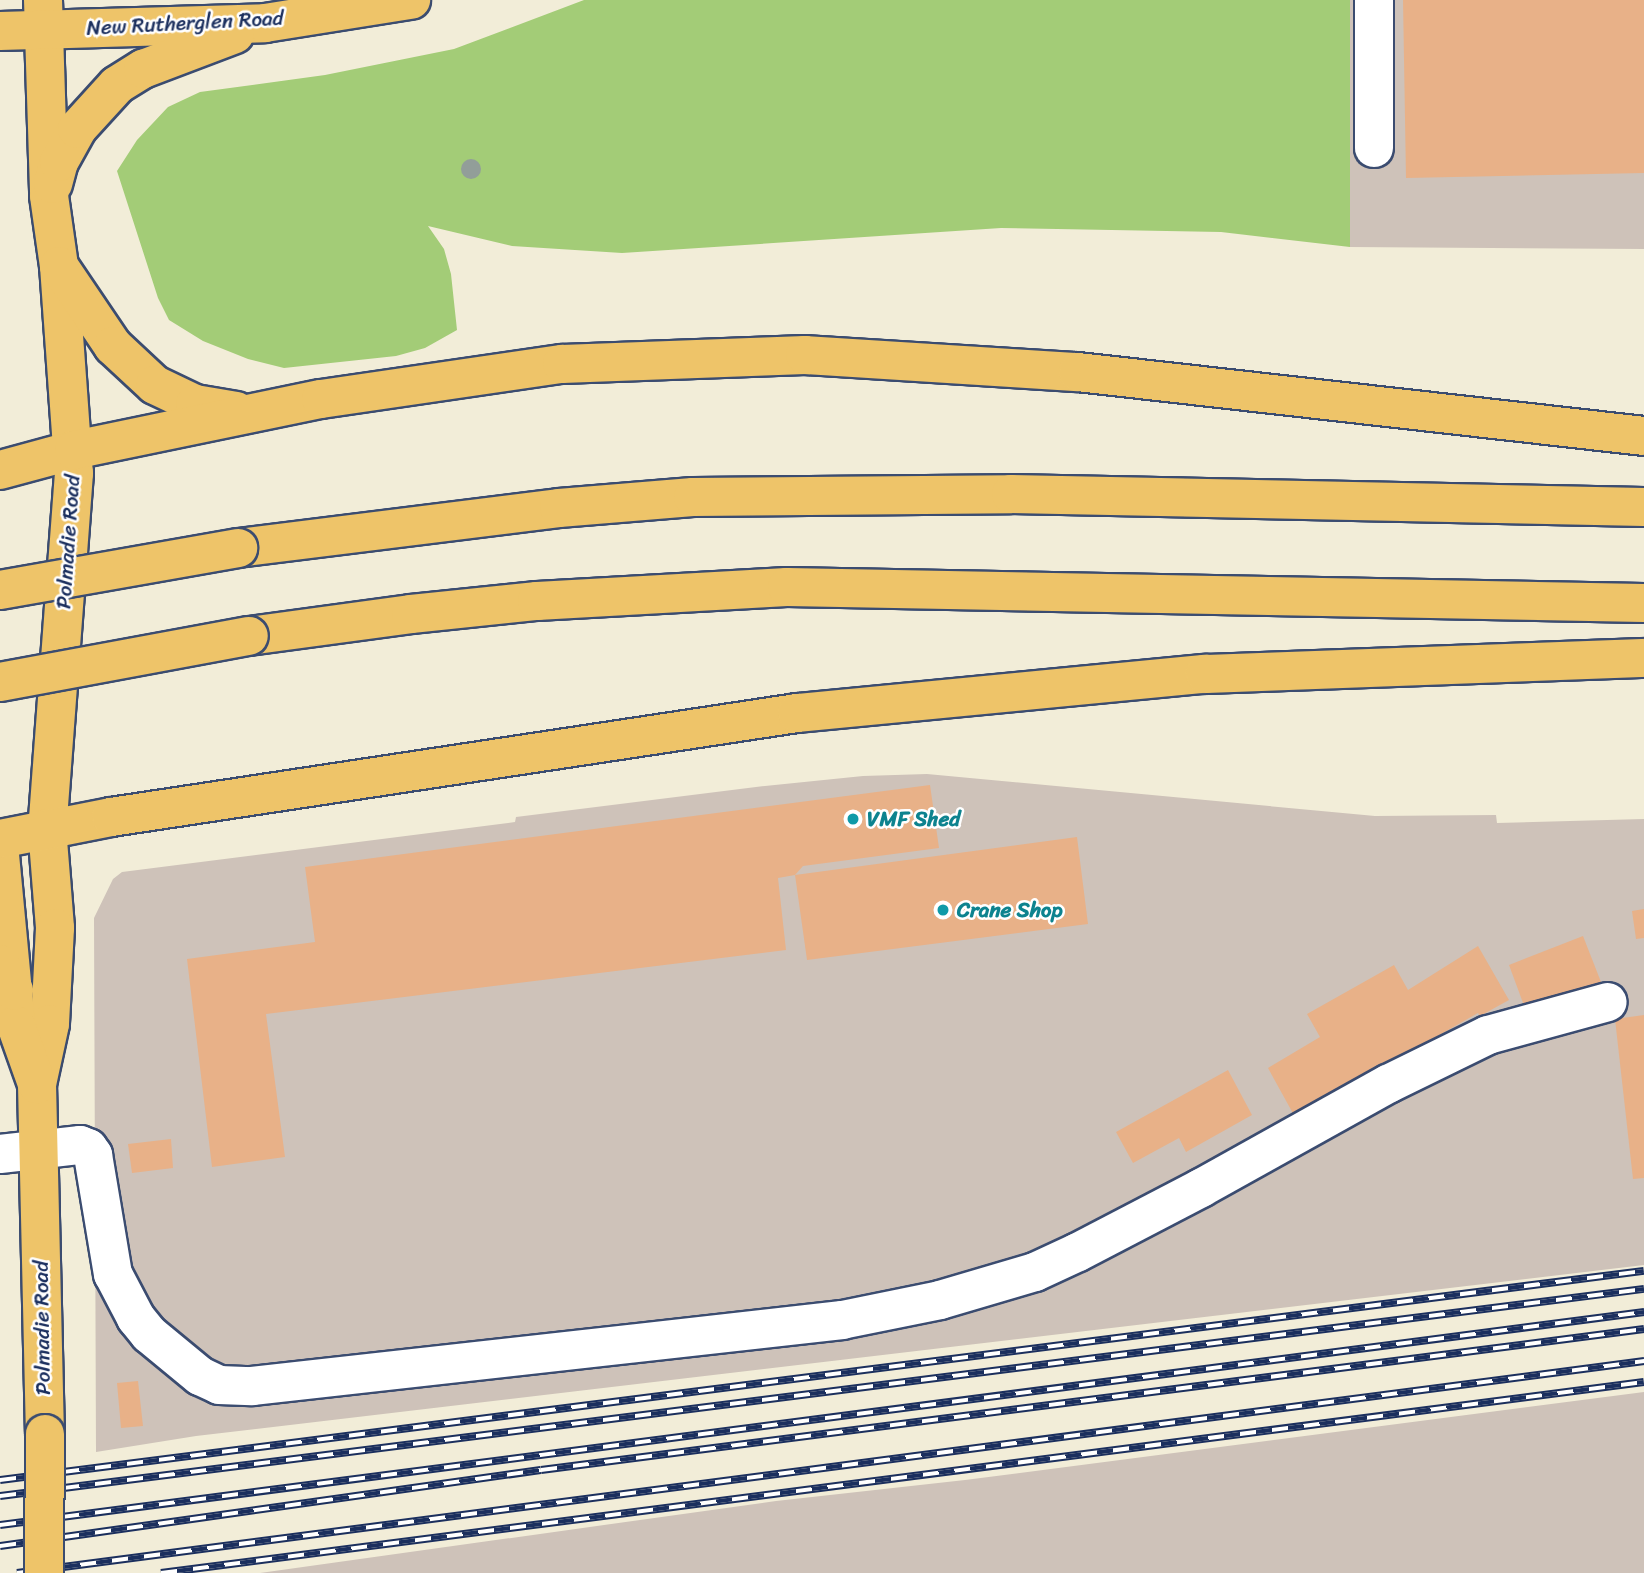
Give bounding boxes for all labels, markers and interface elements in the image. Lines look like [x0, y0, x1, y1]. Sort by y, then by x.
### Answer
street label: New Rutherglen Road [86, 5, 284, 41]
street label: Polmadie Road [51, 474, 85, 610]
place label: VMF Shed [867, 806, 960, 832]
marker: VMF Shed [845, 811, 861, 827]
place label: Crane Shop [957, 897, 1063, 923]
marker: Crane Shop [935, 902, 951, 918]
street label: Polmadie Road [28, 1261, 56, 1395]

